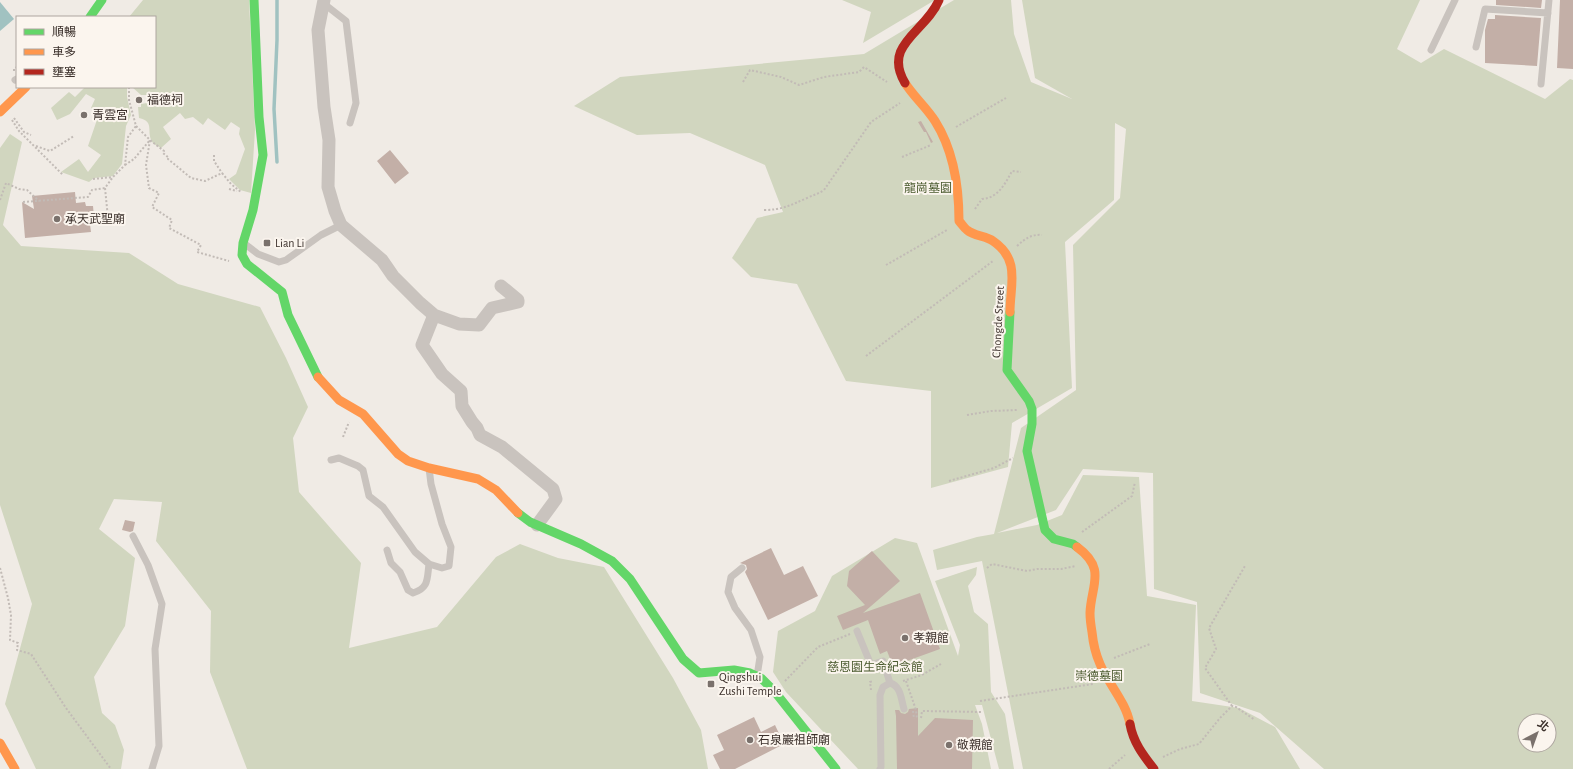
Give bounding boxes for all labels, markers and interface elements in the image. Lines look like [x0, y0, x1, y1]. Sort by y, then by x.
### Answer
legend [16, 16, 156, 88]
text: 順暢 [52, 26, 76, 38]
text: 車多 [52, 45, 76, 58]
text: 壅塞 [52, 65, 76, 78]
place label: 福德祠 [147, 93, 183, 106]
marker: 福德祠 [134, 95, 144, 105]
place label: 青雲宮 [92, 108, 128, 121]
marker: 青雲宮 [79, 110, 89, 120]
park label: 龍崗墓園 [904, 181, 952, 194]
place label: 承天武聖廟 [65, 212, 125, 225]
marker: 承天武聖廟 [52, 214, 62, 224]
place label: Lian Li [275, 237, 304, 249]
marker: Lian Li [262, 238, 272, 248]
street label: Chongde Street [990, 285, 1006, 358]
place label: 孝親館 [913, 631, 949, 644]
marker: 孝親館 [900, 633, 910, 643]
park label: 慈恩園生命紀念館 [827, 660, 923, 673]
park label: 崇德墓園 [1075, 669, 1123, 682]
place label: Qingshui Zushi Temple [719, 671, 782, 697]
marker: Qingshui Zushi Temple [706, 679, 716, 689]
north arrow [1517, 713, 1557, 753]
text: 北 [1535, 718, 1551, 734]
place label: 石泉巖祖師廟 [758, 733, 830, 746]
marker: 石泉巖祖師廟 [745, 735, 755, 745]
place label: 敬親館 [957, 738, 993, 751]
marker: 敬親館 [944, 740, 954, 750]

